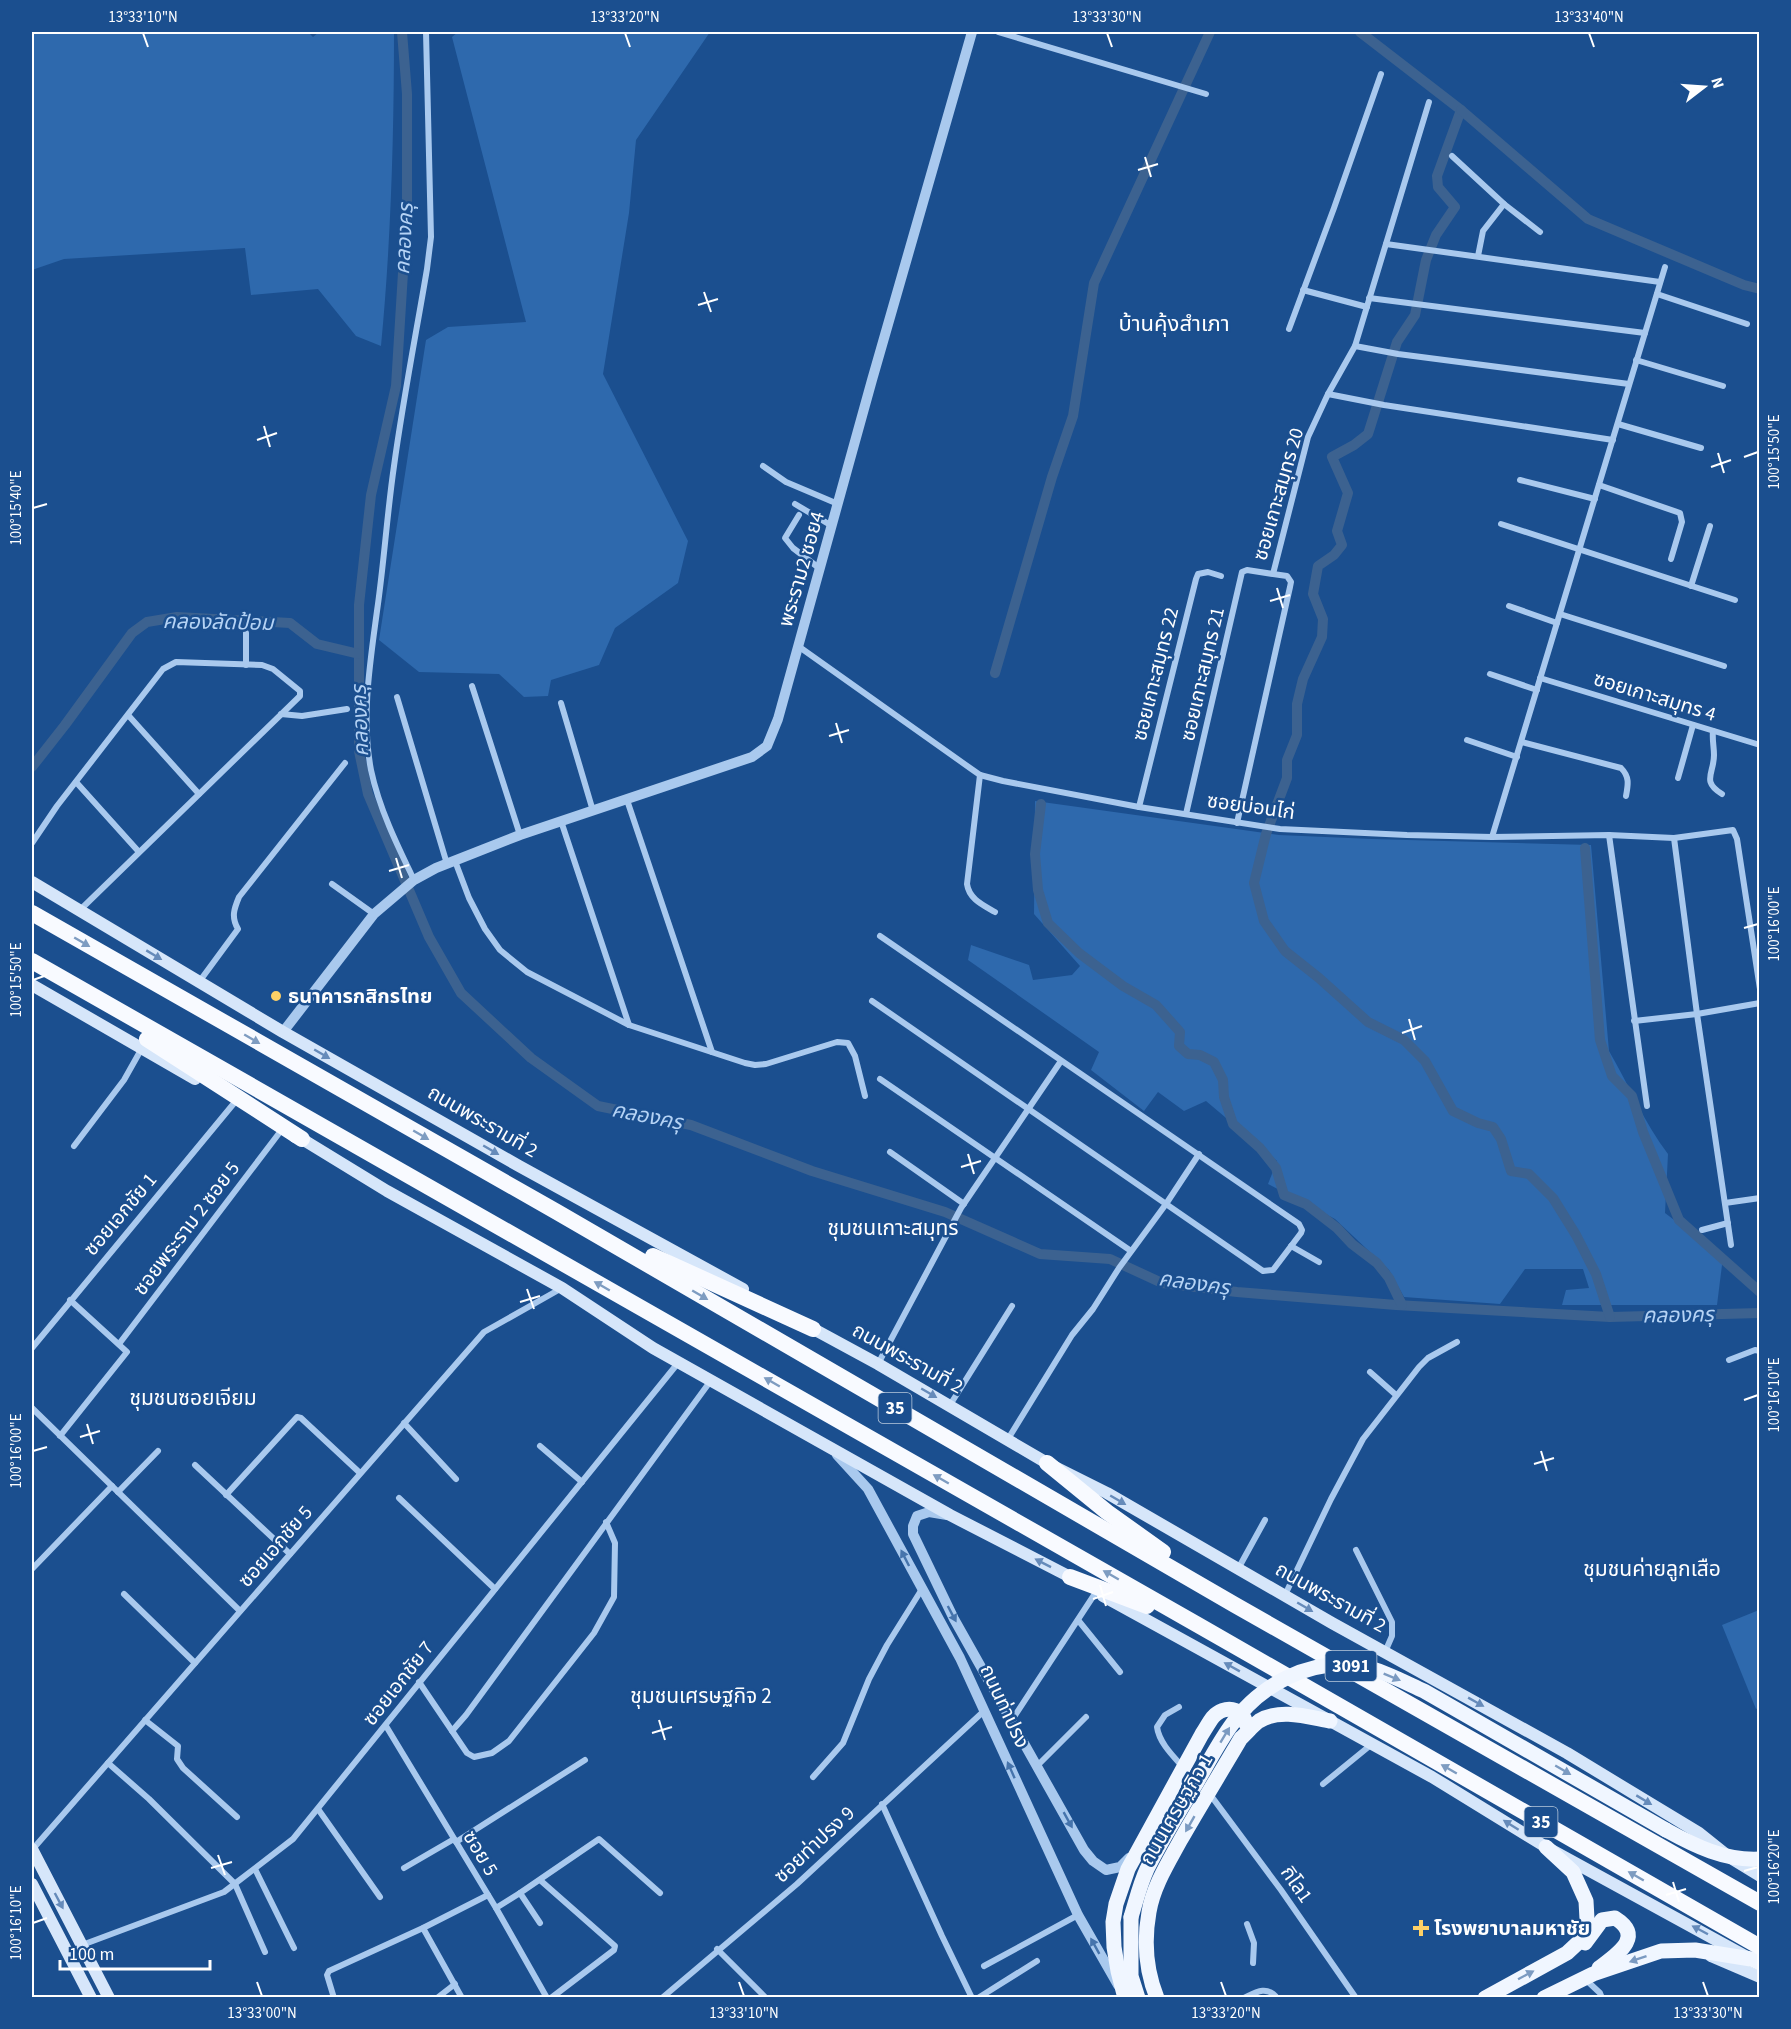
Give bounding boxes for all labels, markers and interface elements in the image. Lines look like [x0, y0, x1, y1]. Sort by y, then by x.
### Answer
text: 13°33'10"N [108, 7, 178, 28]
text: 13°33'20"N [590, 7, 660, 28]
text: 13°33'30"N [1072, 7, 1142, 28]
text: 13°33'40"N [1554, 7, 1624, 28]
north arrow [1674, 57, 1734, 117]
text: N [1705, 75, 1729, 91]
water label: คลองครุ [387, 201, 421, 275]
district label: บ้านคุ้งสำเภา [1118, 308, 1230, 340]
text: 100°15'50"E [1764, 414, 1785, 490]
street label: ซอยเกาะสมุทร 20 [1247, 425, 1311, 564]
text: 100°15'40"E [6, 470, 27, 546]
street label: พระราม2 ซอย4 [772, 508, 832, 630]
street label: ซอยเกาะสมุทร 22 [1126, 604, 1186, 744]
street label: ซอยเกาะสมุทร 21 [1174, 604, 1232, 744]
water label: คลองลัดป้อม [162, 606, 276, 638]
street label: ซอยเกาะสมุทร 4 [1590, 665, 1720, 729]
water label: คลองครุ [344, 683, 376, 757]
street label: ซอยบ่อนไก่ [1205, 787, 1297, 827]
text: 100°16'00"E [1764, 886, 1785, 962]
one-way arrow [74, 937, 91, 947]
text: 100°15'50"E [6, 942, 27, 1018]
one-way arrow [146, 950, 163, 960]
place label: ธนาคารกสิกรไทย [288, 983, 432, 1011]
marker: ธนาคารกสิกรไทย [269, 989, 283, 1003]
one-way arrow [244, 1033, 260, 1044]
one-way arrow [314, 1049, 331, 1059]
street label: ถนนพระรามที่ 2 [422, 1078, 543, 1165]
water label: คลองครุ [609, 1094, 687, 1138]
one-way arrow [413, 1130, 430, 1140]
one-way arrow [483, 1145, 500, 1155]
street label: ซอยพระราม 2 ซอย 5 [127, 1156, 247, 1301]
street label: ซอยเอกชัย 1 [78, 1167, 164, 1262]
district label: ชุมชนเกาะสมุทร [827, 1213, 959, 1243]
water label: คลองครุ [1157, 1263, 1233, 1303]
one-way arrow [593, 1281, 610, 1291]
one-way arrow [692, 1289, 708, 1300]
water label: คลองครุ [1642, 1299, 1716, 1331]
street label: ถนนพระรามที่ 2 [847, 1316, 969, 1401]
text: 100°16'10"E [1764, 1357, 1785, 1433]
one-way arrow [764, 1377, 780, 1388]
district label: ชุมชนซอยเจียม [129, 1383, 257, 1413]
one-way arrow [921, 1388, 938, 1398]
road number: 35 [878, 1393, 912, 1423]
text: 100°16'00"E [6, 1413, 27, 1489]
one-way arrow [932, 1474, 949, 1484]
one-way arrow [1110, 1495, 1127, 1505]
street label: ซอยเอกชัย 5 [232, 1500, 319, 1594]
one-way arrow [900, 1549, 910, 1566]
district label: ชุมชนค่ายลูกเสือ [1583, 1554, 1721, 1584]
street label: ถนนพระรามที่ 2 [1270, 1555, 1392, 1640]
one-way arrow [1034, 1558, 1051, 1568]
one-way arrow [1102, 1570, 1119, 1580]
one-way arrow [1297, 1602, 1314, 1612]
one-way arrow [947, 1605, 957, 1622]
street label: ซอยเอกชัย 7 [357, 1635, 441, 1732]
road number: 3091 [1326, 1651, 1376, 1681]
street label: ถนนท่าปรง [972, 1660, 1036, 1753]
one-way arrow [1223, 1662, 1240, 1672]
one-way arrow [1383, 1673, 1401, 1682]
district label: ชุมชนเศรษฐกิจ 2 [630, 1681, 772, 1711]
one-way arrow [1467, 1697, 1484, 1707]
one-way arrow [1220, 1726, 1230, 1743]
street label: ถนนเศรษฐกิจ 1 [1134, 1748, 1220, 1871]
one-way arrow [1006, 1761, 1015, 1778]
one-way arrow [1440, 1764, 1457, 1774]
one-way arrow [1555, 1765, 1572, 1775]
one-way arrow [1636, 1794, 1652, 1805]
street label: ซอยท่าปรง 9 [768, 1800, 861, 1890]
road number: 35 [1524, 1807, 1558, 1837]
one-way arrow [1063, 1812, 1073, 1829]
one-way arrow [1185, 1816, 1195, 1833]
one-way arrow [1503, 1820, 1519, 1831]
street label: ซอย 5 [456, 1826, 505, 1881]
text: 100°16'20"E [1764, 1829, 1785, 1905]
street label: กิโล1 [1273, 1860, 1319, 1909]
one-way arrow [1627, 1871, 1644, 1881]
text: 100°16'10"E [6, 1885, 27, 1961]
one-way arrow [54, 1893, 64, 1910]
place label: โรงพยาบาลมหาชัย [1434, 1915, 1590, 1943]
marker: โรงพยาบาลมหาชัย [1412, 1919, 1430, 1937]
one-way arrow [1691, 1925, 1708, 1935]
scale bar [60, 1933, 210, 1971]
one-way arrow [1090, 1937, 1100, 1954]
text: 100 m [69, 1942, 114, 1967]
one-way arrow [1629, 1955, 1647, 1964]
one-way arrow [1517, 1971, 1535, 1981]
text: 13°33'00"N [227, 2003, 297, 2024]
text: 13°33'10"N [709, 2003, 779, 2024]
text: 13°33'20"N [1191, 2003, 1261, 2024]
text: 13°33'30"N [1673, 2003, 1743, 2024]

